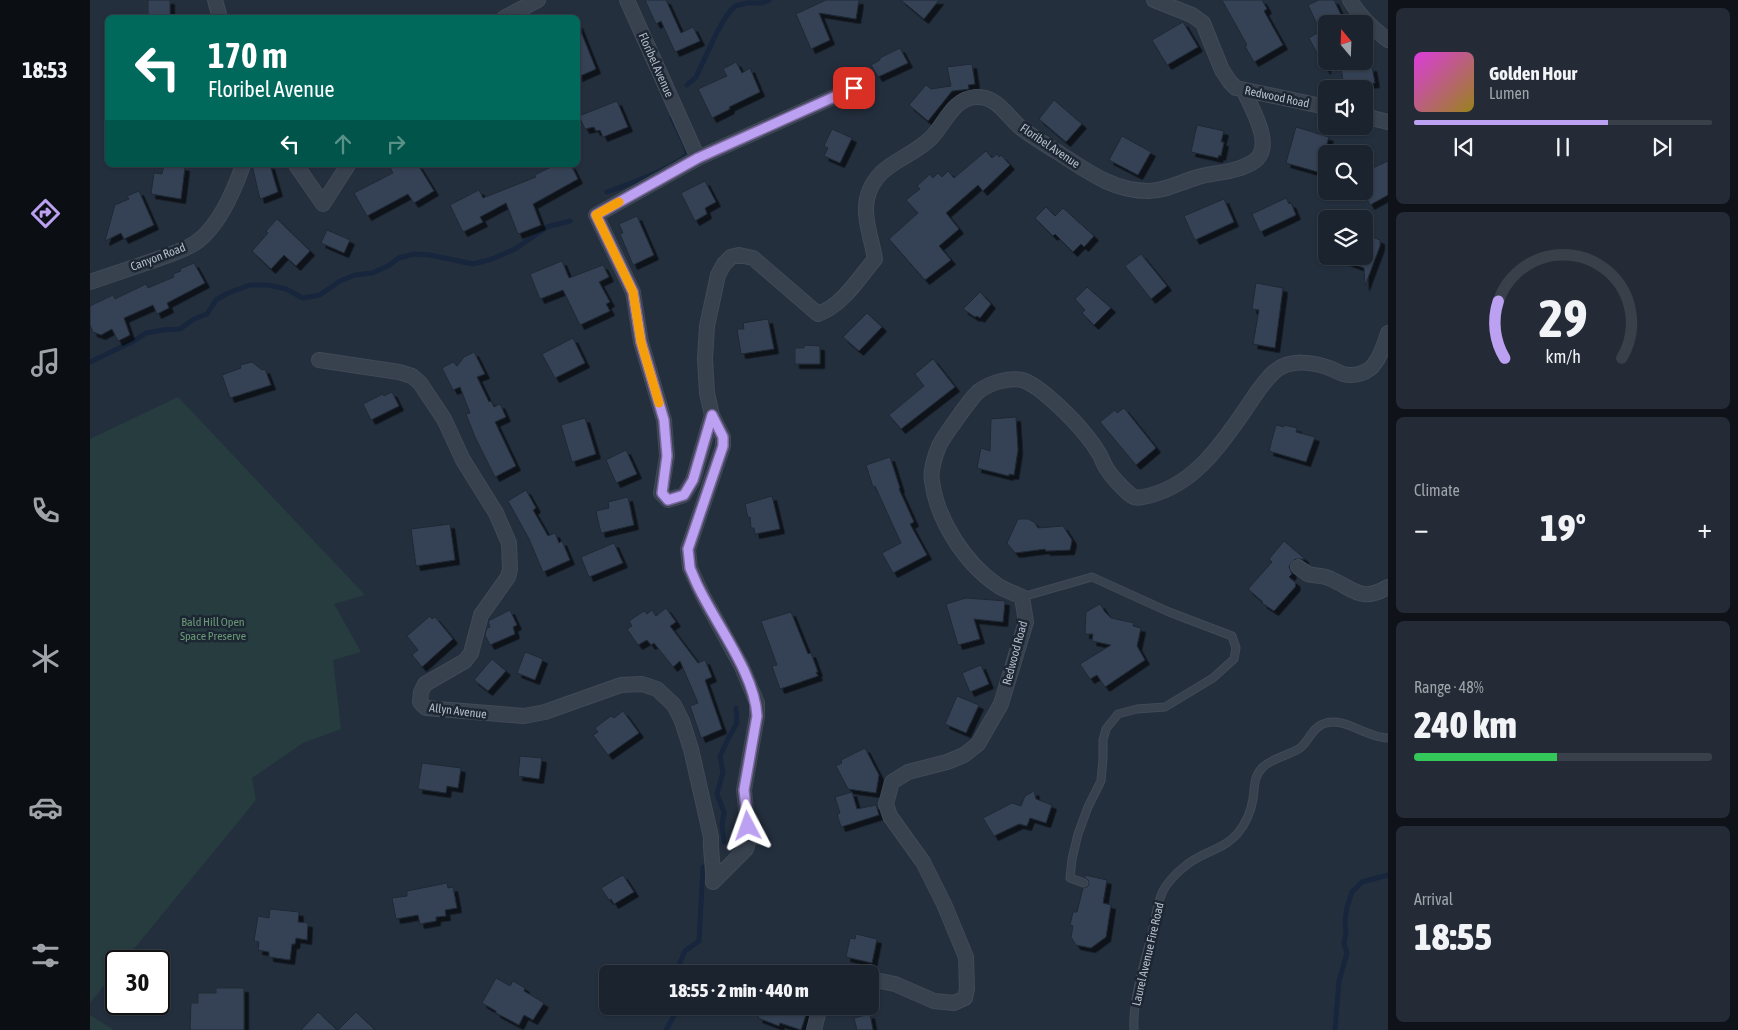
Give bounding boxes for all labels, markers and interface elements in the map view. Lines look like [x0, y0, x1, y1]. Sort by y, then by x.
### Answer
north arrow [1318, 15, 1372, 70]
map controls [1318, 15, 1373, 265]
street label: Floribel Avenue [636, 31, 676, 99]
icon: left [125, 35, 190, 100]
text: 170 m [208, 35, 287, 75]
text: 18:53 [22, 57, 68, 83]
text: Golden Hour [1489, 62, 1577, 84]
pin [833, 67, 875, 109]
icon: arrive [840, 74, 868, 102]
text: Floribel Avenue [208, 76, 335, 102]
button: sound [1318, 80, 1373, 135]
street label: Redwood Road [1243, 83, 1311, 111]
text: Lumen [1489, 84, 1529, 102]
street label: Floribel Avenue [1017, 121, 1083, 171]
icon: left [276, 130, 304, 158]
icon: ahead [329, 130, 357, 158]
icon: right [382, 130, 410, 158]
icon: previous [1450, 133, 1478, 161]
icon: pause [1549, 133, 1577, 161]
icon: next [1648, 133, 1676, 161]
button: search [1318, 145, 1373, 200]
icon: directions [28, 196, 63, 231]
button: layers [1318, 210, 1373, 265]
street label: Canyon Road [129, 240, 187, 274]
text: 29 [1539, 288, 1587, 348]
icon: music [28, 345, 63, 380]
text: km/h [1545, 346, 1581, 367]
text: Climate [1414, 481, 1460, 499]
icon: phone [28, 493, 63, 528]
text: 19° [1540, 506, 1586, 549]
text: − [1414, 512, 1429, 544]
text: + [1697, 512, 1712, 544]
park label: Bald Hill Open Space Preserve [180, 615, 246, 643]
street label: Redwood Road [1000, 619, 1030, 687]
icon: climate [28, 641, 63, 676]
text: Range · 48% [1414, 678, 1484, 696]
street label: Allyn Avenue [428, 701, 488, 721]
text: 240 km [1414, 703, 1517, 746]
icon: car [28, 790, 63, 825]
position arrow [721, 799, 773, 851]
text: Arrival [1414, 890, 1453, 908]
street label: Laurel Avenue Fire Road [1129, 901, 1167, 1007]
text: 18:55 [1414, 915, 1492, 958]
icon: filters [28, 938, 63, 973]
speed limit sign: 30 [105, 950, 170, 1015]
text: 18:55 · 2 min · 440 m [669, 979, 809, 1001]

